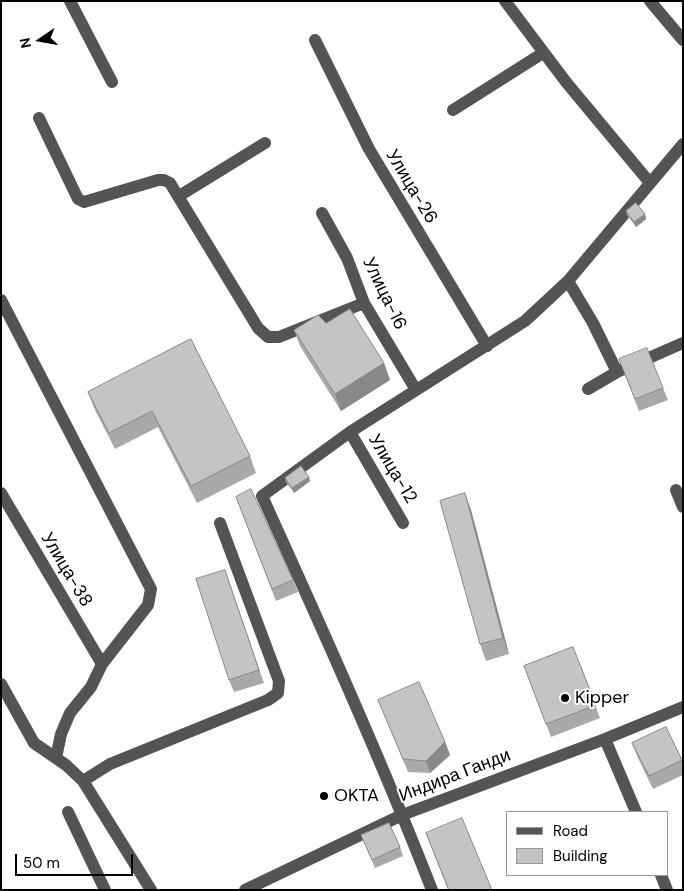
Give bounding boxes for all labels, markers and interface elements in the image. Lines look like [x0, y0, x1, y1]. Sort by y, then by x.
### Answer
north arrow [15, 15, 65, 65]
text: N [15, 36, 35, 50]
street label: Улица-26 [380, 146, 442, 228]
street label: Улица-16 [357, 254, 411, 334]
street label: Улица-12 [363, 431, 421, 507]
street label: Улица-38 [36, 529, 96, 611]
place label: Kipper [575, 687, 629, 709]
marker: Kipper [559, 692, 571, 704]
street label: Индира Ганди [396, 745, 514, 807]
place label: OKTA [334, 785, 379, 807]
marker: OKTA [318, 790, 330, 802]
legend [507, 811, 669, 876]
text: Road [553, 821, 588, 841]
scale bar [18, 844, 135, 876]
text: Building [553, 846, 608, 866]
text: 50 m [23, 853, 60, 873]

